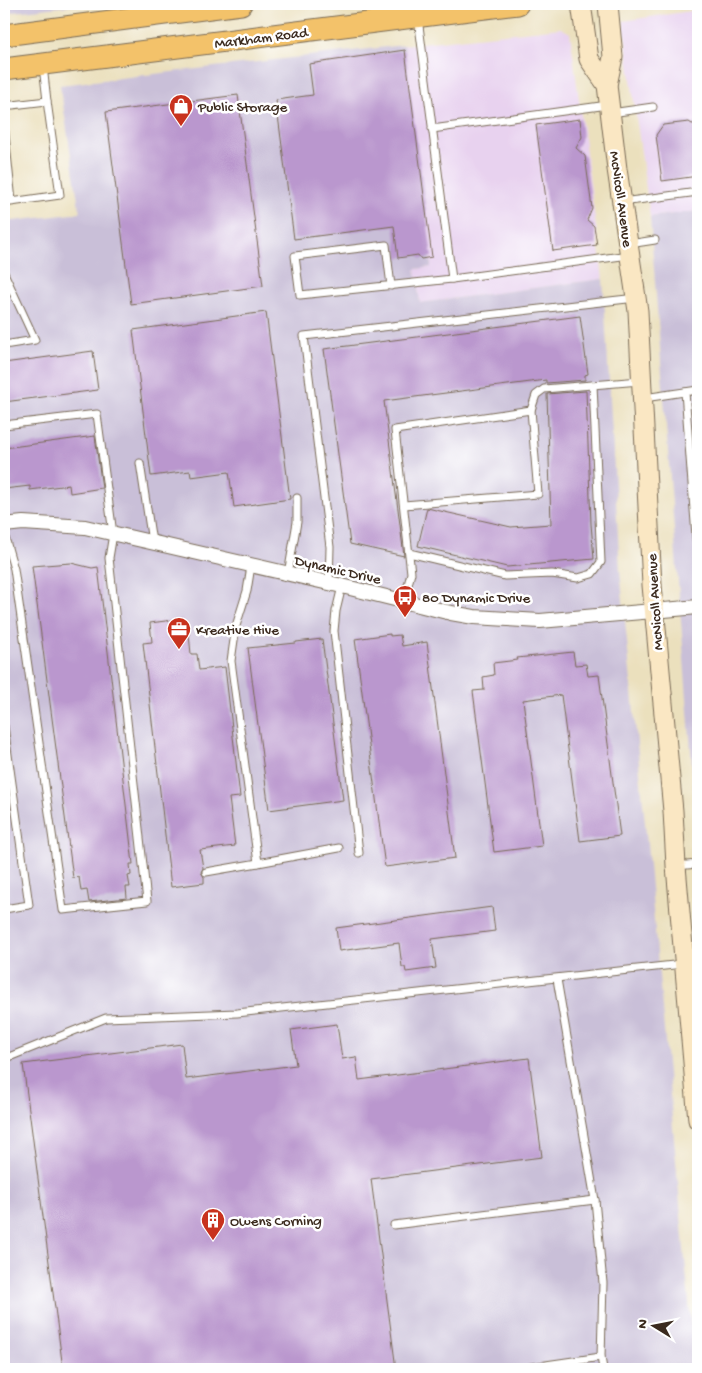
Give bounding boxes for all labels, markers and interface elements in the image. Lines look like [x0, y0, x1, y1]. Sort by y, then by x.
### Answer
street label: Markham Road [213, 24, 310, 54]
shop icon: Public Storage [168, 93, 194, 127]
place label: Public Storage [197, 99, 287, 117]
street label: McNicoll Avenue [604, 150, 636, 249]
street label: Dynamic Drive [292, 552, 383, 590]
street label: McNicoll Avenue [644, 553, 668, 651]
bus stop icon: 80 Dynamic Drive [392, 584, 418, 618]
place label: 80 Dynamic Drive [422, 590, 530, 608]
office icon: Kreative Hive [166, 616, 192, 650]
place label: Kreative Hive [196, 622, 279, 640]
building icon: Owens Corning [200, 1207, 226, 1241]
place label: Owens Corning [230, 1213, 322, 1231]
north arrow [630, 1300, 680, 1350]
text: N [634, 1318, 653, 1330]

